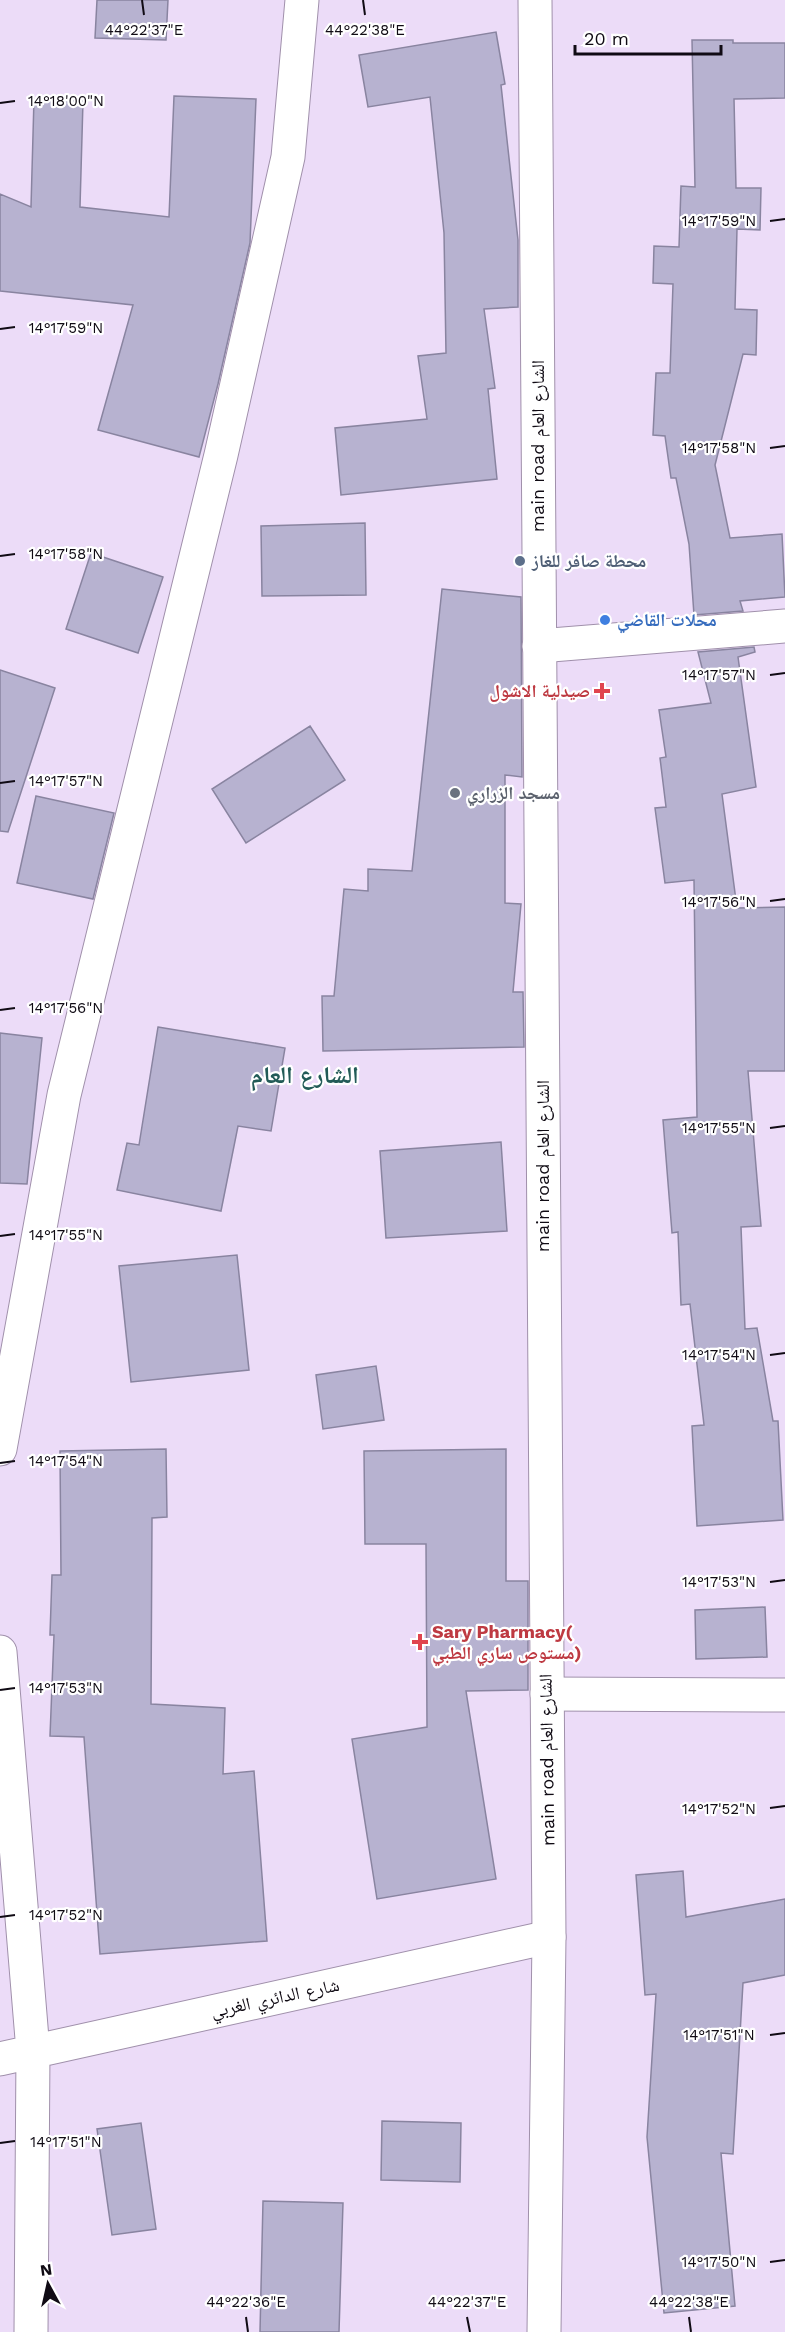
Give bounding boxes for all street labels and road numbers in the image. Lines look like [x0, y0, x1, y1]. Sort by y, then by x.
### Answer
street label: main road الشارع العام [527, 360, 550, 532]
street label: main road الشارع العام [532, 1080, 555, 1252]
street label: main road الشارع العام [534, 1674, 561, 1846]
street label: شارع الدائري الغربي [209, 1974, 342, 2026]

